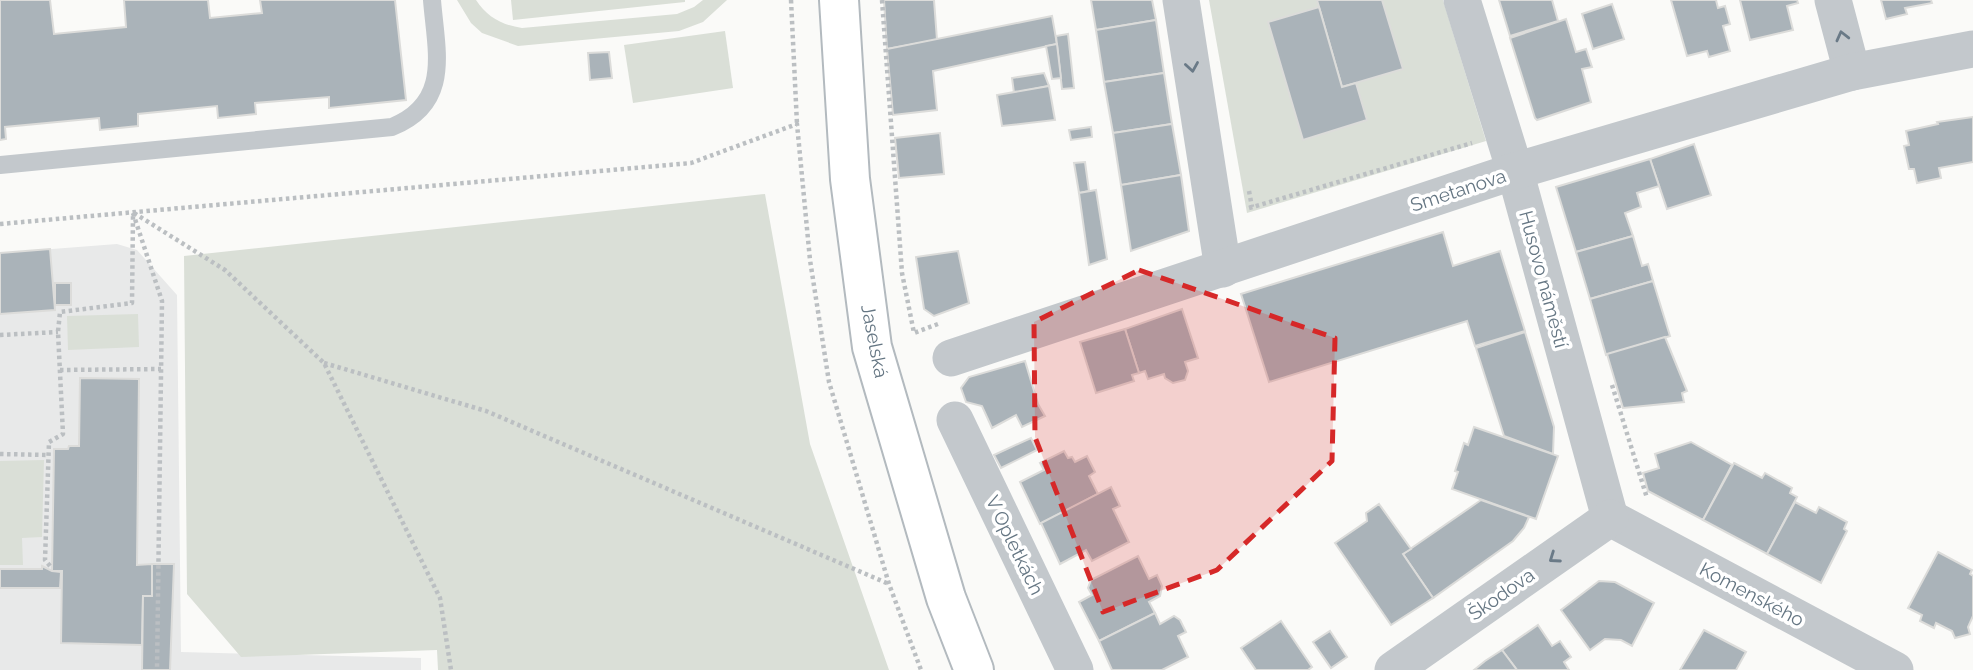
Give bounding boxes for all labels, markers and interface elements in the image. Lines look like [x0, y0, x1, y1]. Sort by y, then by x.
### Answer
one-way arrow [1836, 30, 1850, 42]
one-way arrow [1184, 62, 1199, 73]
street label: Smetanova [1407, 164, 1509, 216]
street label: Husovo náměstí [1515, 208, 1573, 351]
street label: Jaselská [857, 302, 893, 380]
street label: V Opletkách [982, 492, 1048, 598]
one-way arrow [1549, 550, 1562, 562]
street label: Komenského [1696, 557, 1808, 631]
street label: Škodova [1464, 563, 1538, 625]

